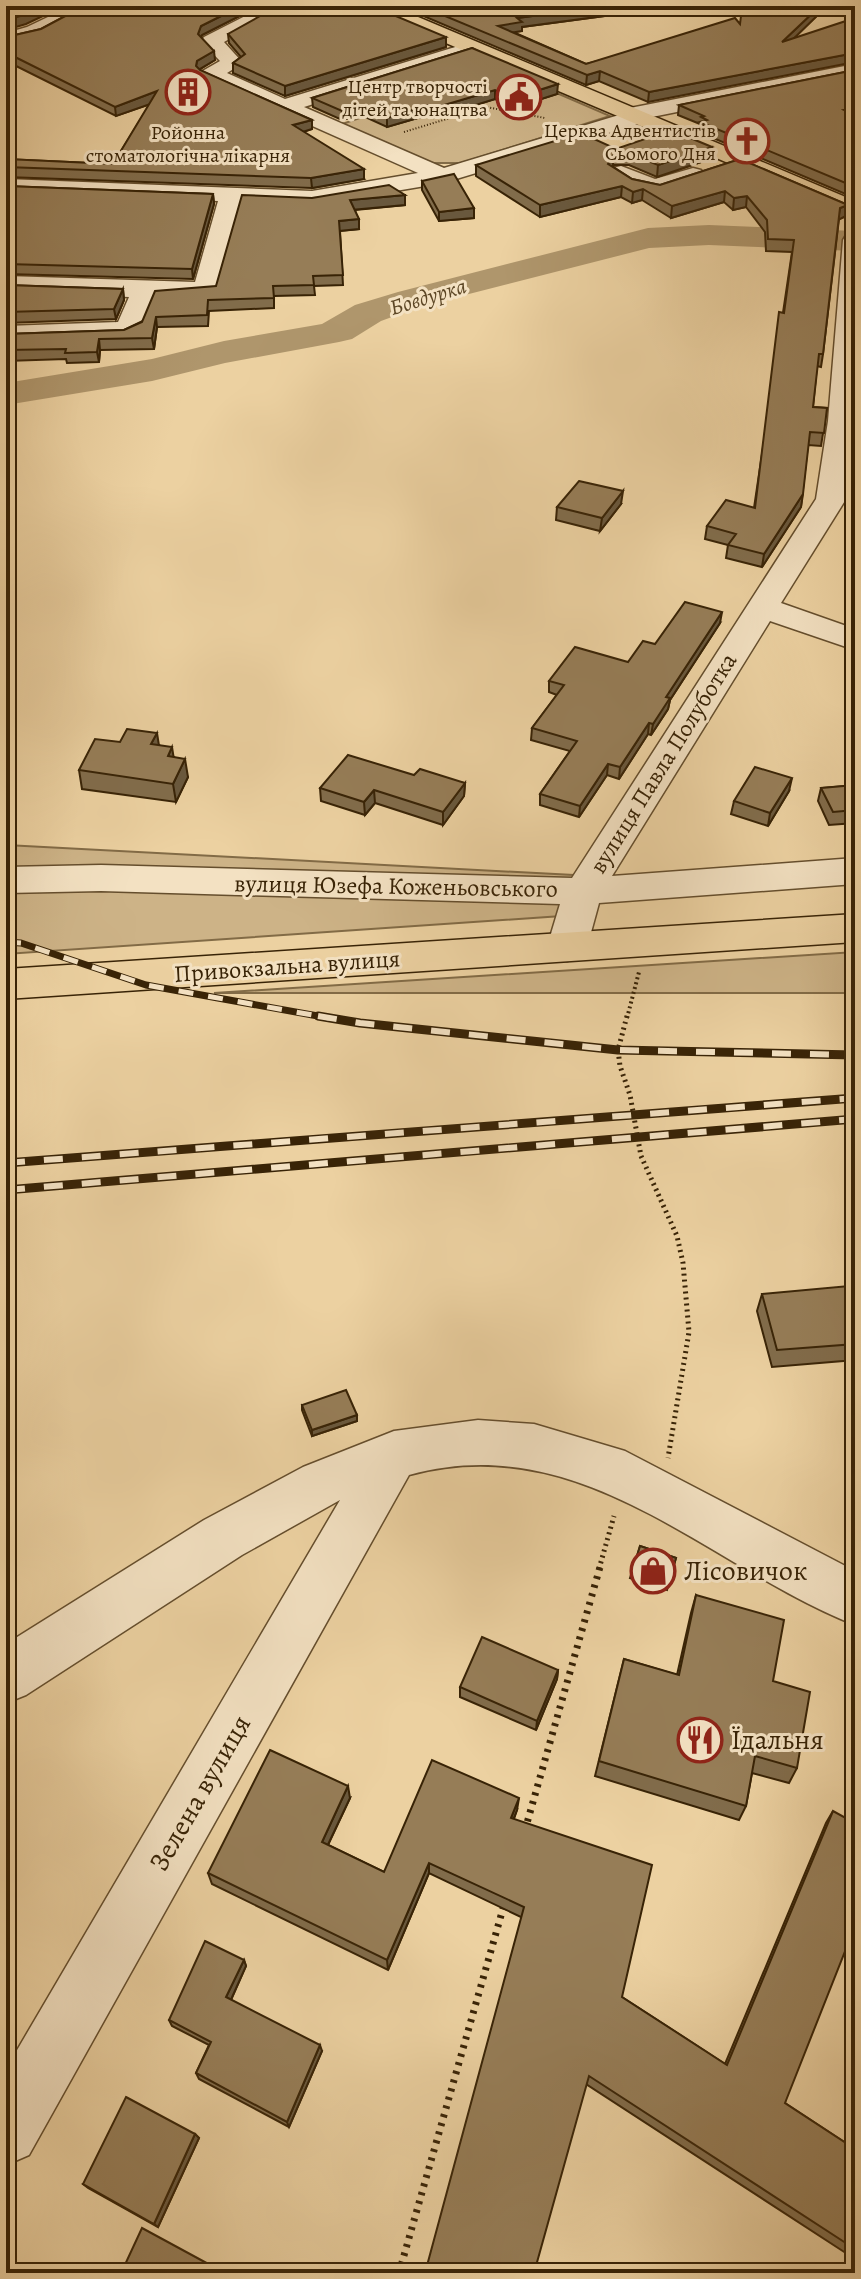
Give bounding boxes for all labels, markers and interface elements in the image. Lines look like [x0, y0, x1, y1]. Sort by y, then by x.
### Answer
building icon: Ройонна стоматологічна лікарня [164, 68, 212, 116]
place label: Центр творчості дітей та юнацтва [342, 73, 489, 123]
public building icon: Центр творчості дітей та юнацтва [495, 73, 543, 121]
place label: Церква Адвентистів Сьомого Дня [544, 117, 716, 167]
church icon: Церква Адвентистів Сьомого Дня [723, 117, 771, 165]
place label: Ройонна стоматологічна лікарня [86, 119, 290, 169]
water label: Бовдурка [386, 271, 470, 323]
street label: вулиця Павла Полуботка [582, 647, 744, 879]
street label: вулиця Юзефа Коженьовського [234, 867, 558, 905]
street label: Привокзальна вулиця [173, 942, 401, 990]
shop icon: Лісовичок [629, 1547, 677, 1595]
place label: Лісовичок [684, 1552, 808, 1590]
street label: Зелена вулиця [140, 1708, 260, 1878]
restaurant icon: Їдальня [676, 1716, 724, 1764]
place label: Їдальня [731, 1721, 824, 1759]

